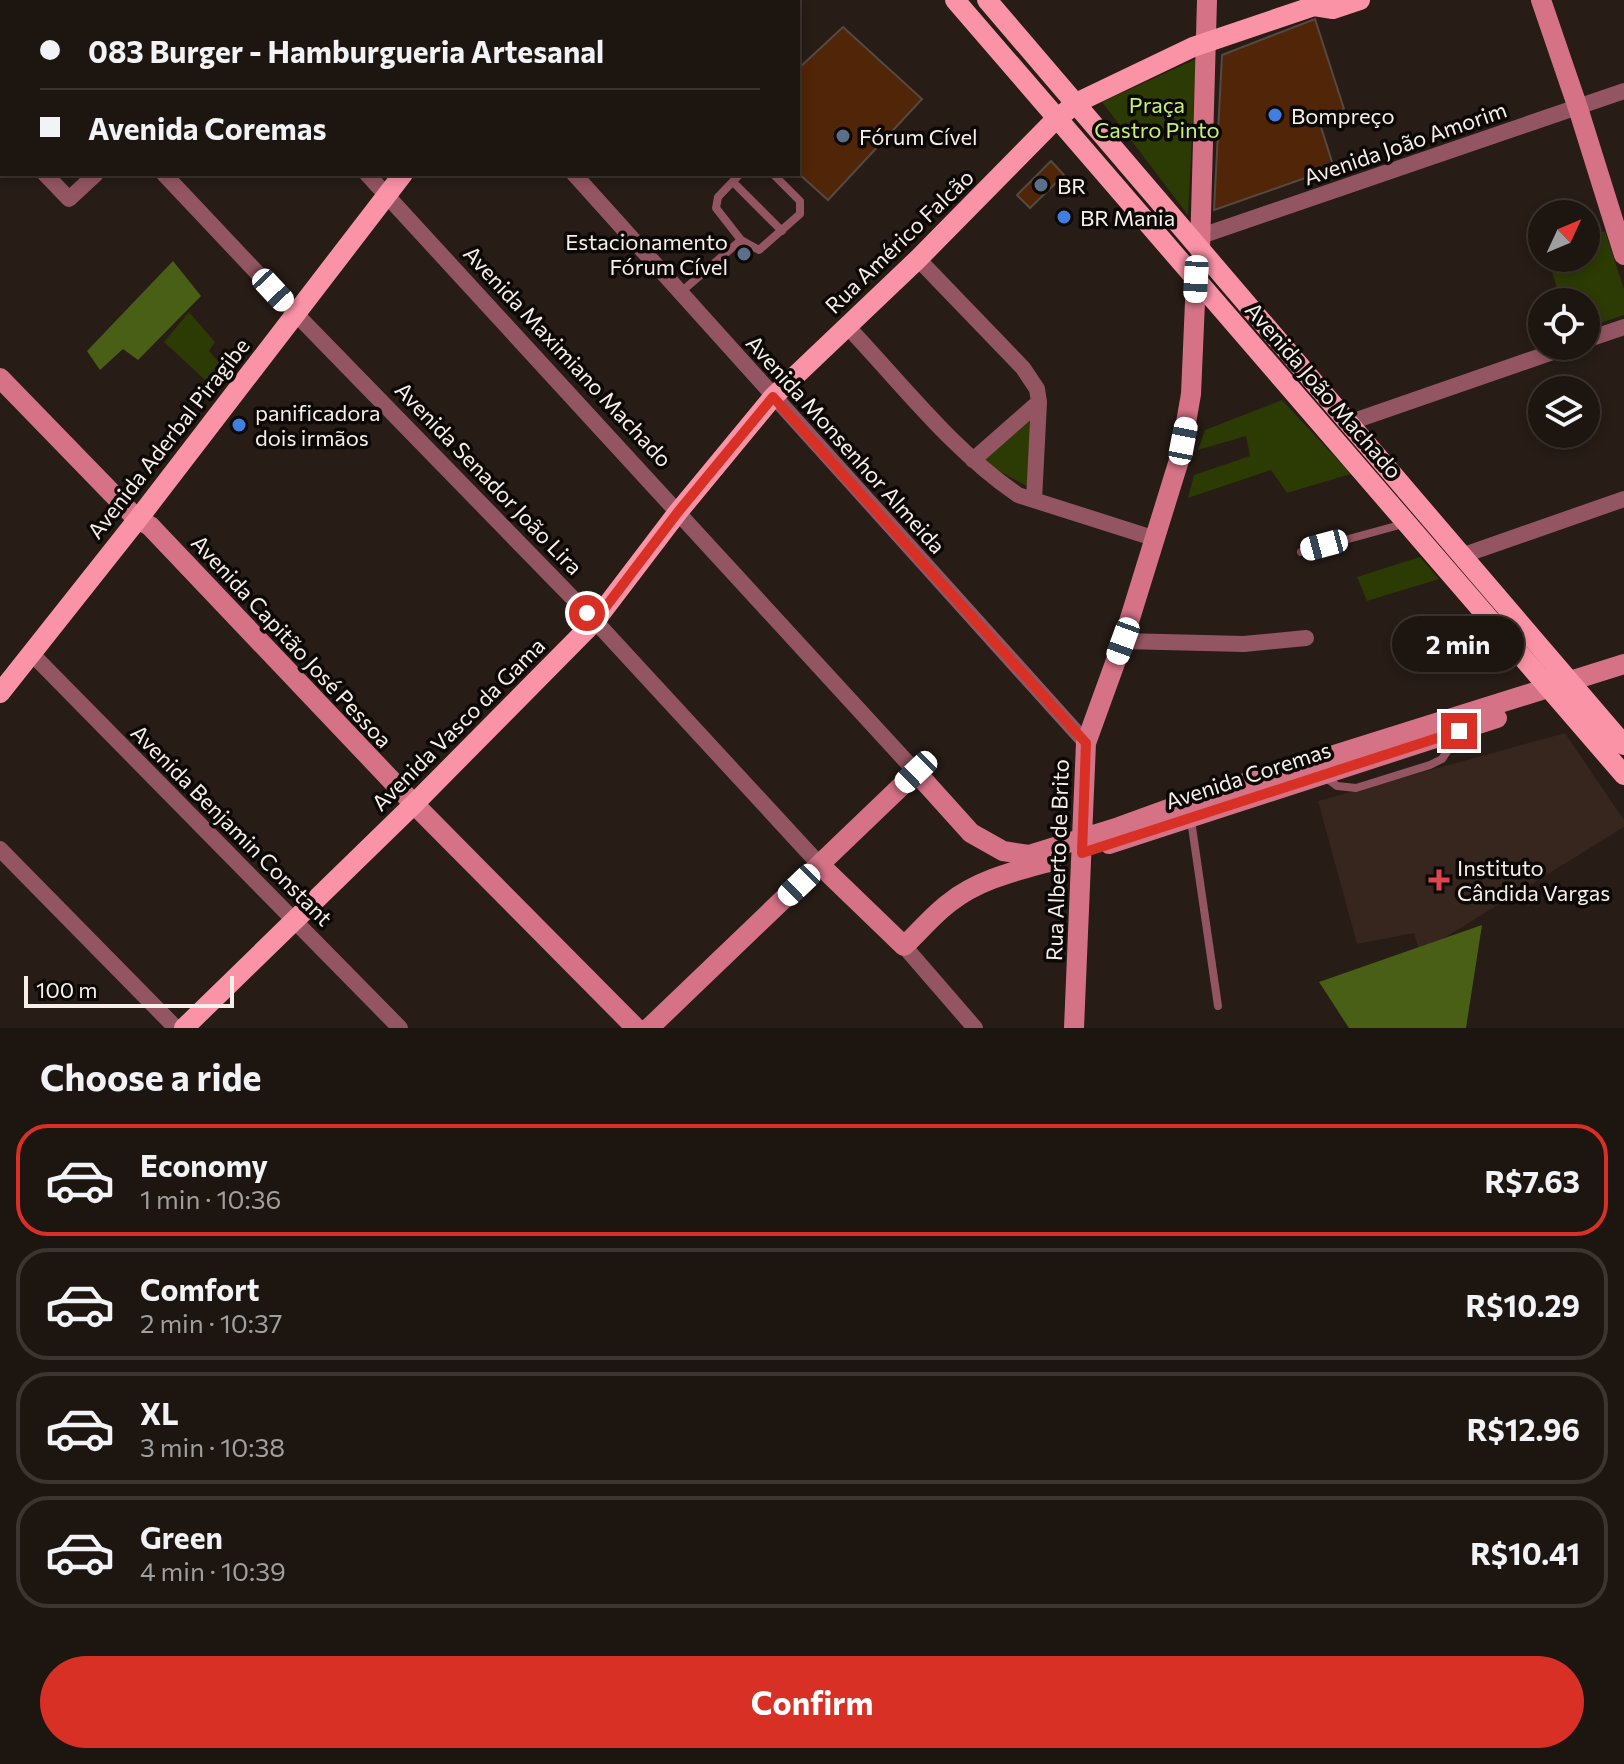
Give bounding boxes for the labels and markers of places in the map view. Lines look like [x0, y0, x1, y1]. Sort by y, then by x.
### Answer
place label: Bompreço [1291, 102, 1395, 129]
marker: Bompreço [1266, 106, 1284, 124]
place label: Fórum Cível [859, 123, 978, 150]
marker: Fórum Cível [834, 127, 852, 145]
place label: BR [1057, 172, 1086, 199]
marker: BR [1032, 176, 1050, 194]
place label: BR Mania [1080, 204, 1175, 231]
marker: BR Mania [1055, 208, 1073, 226]
place label: Estacionamento Fórum Cível [565, 228, 728, 280]
marker: Estacionamento Fórum Cível [735, 245, 753, 263]
place label: panificadora dois irmãos [255, 399, 380, 451]
marker: panificadora dois irmãos [230, 416, 248, 434]
place label: Instituto Cândida Vargas [1457, 854, 1610, 906]
marker: Instituto Cândida Vargas [1428, 869, 1450, 891]

